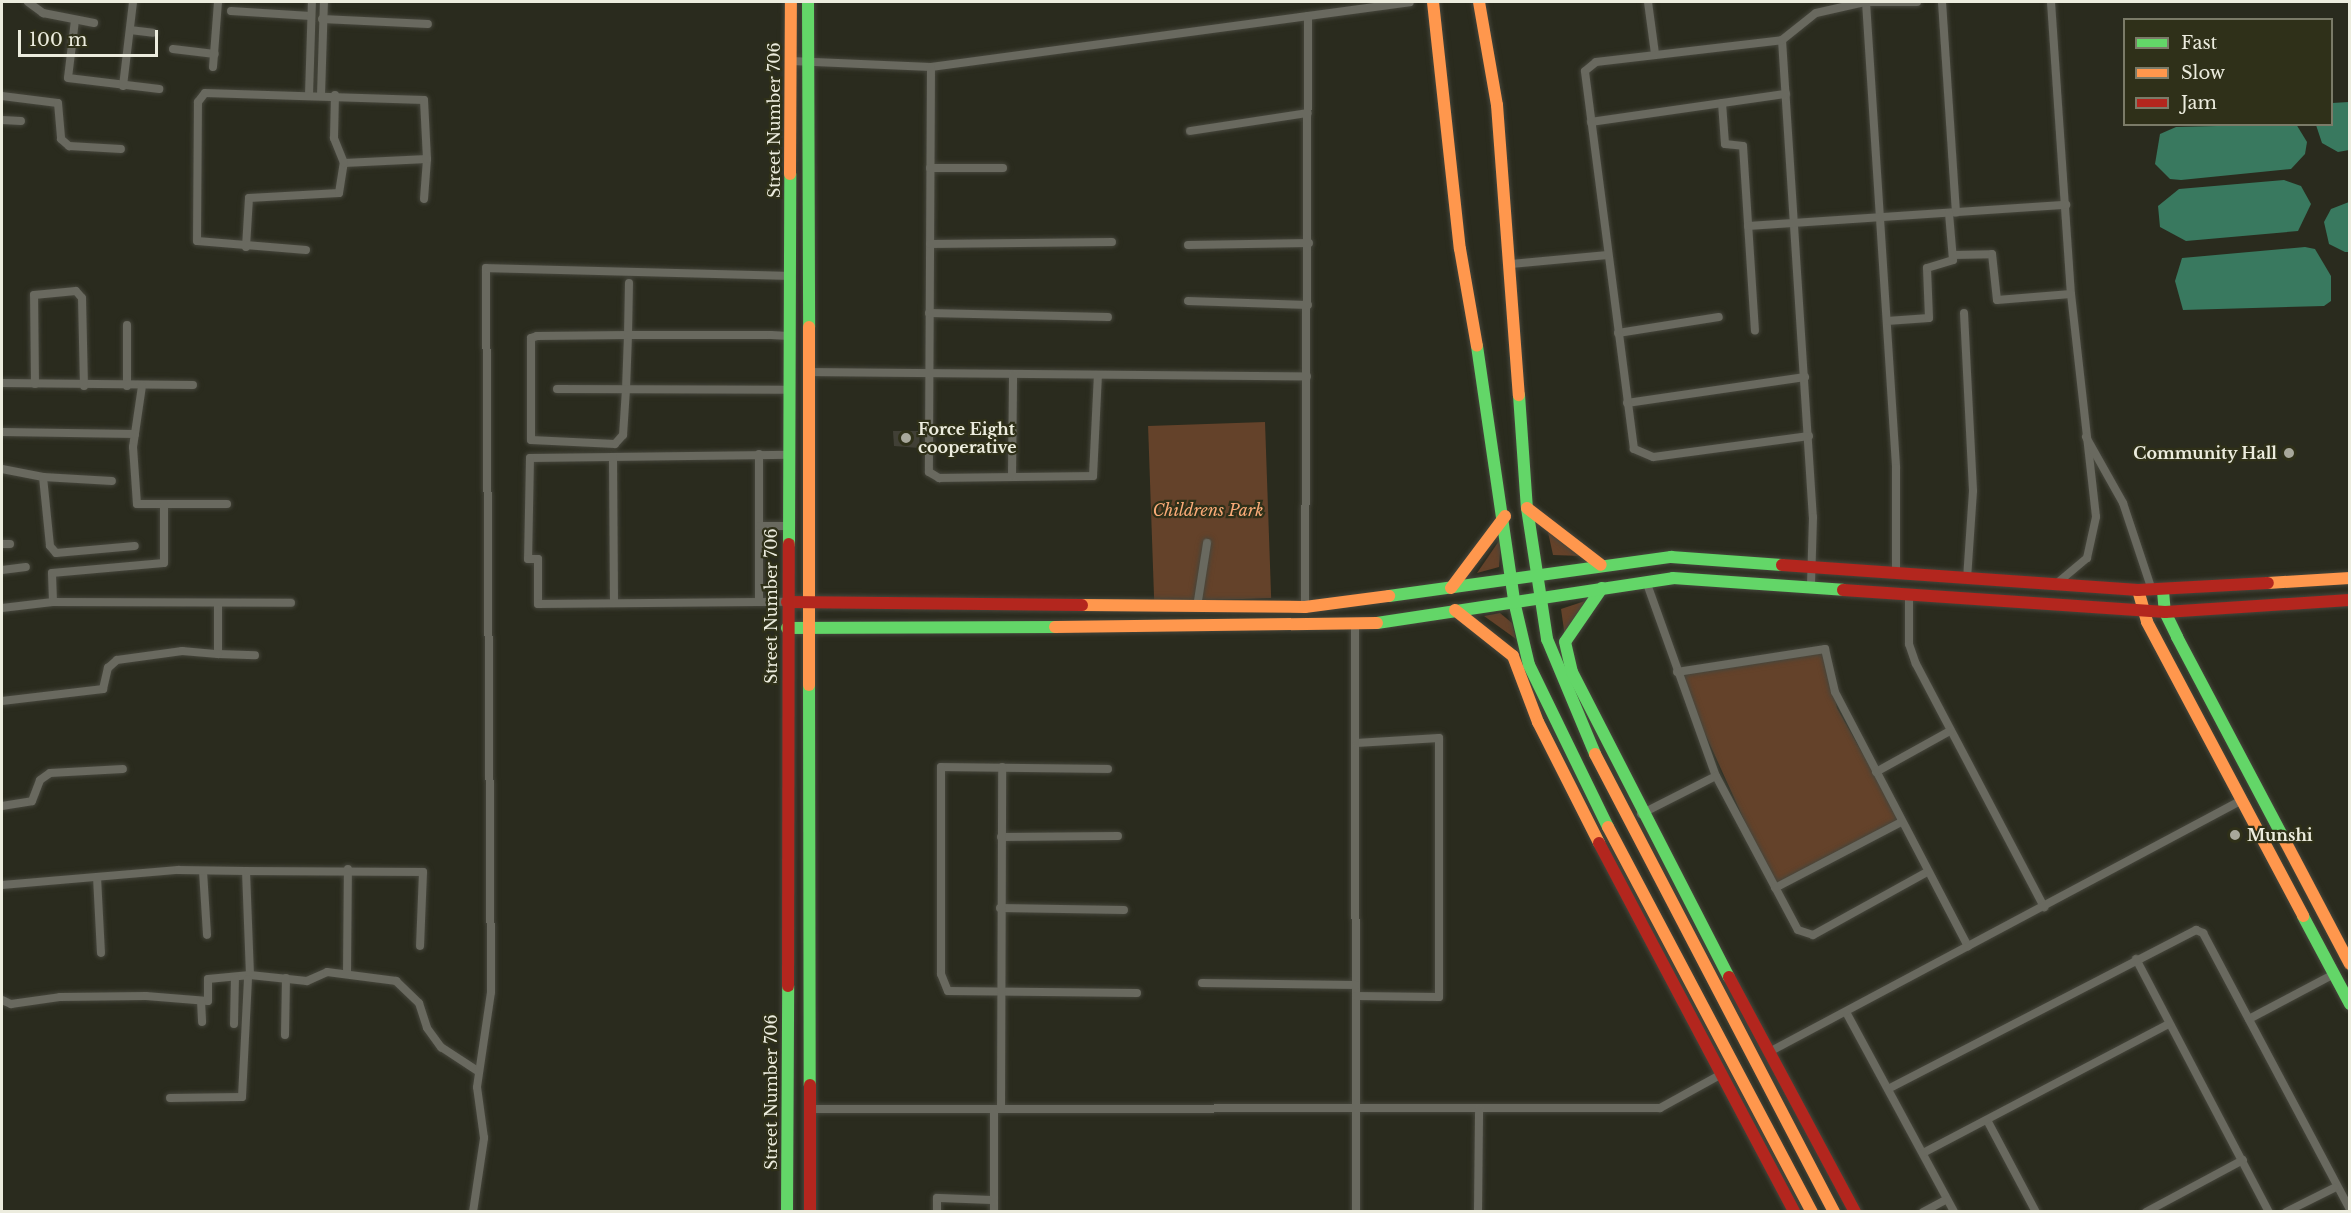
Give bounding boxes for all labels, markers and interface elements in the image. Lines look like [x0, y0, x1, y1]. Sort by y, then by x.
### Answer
scale bar [21, 18, 160, 56]
legend [2123, 18, 2333, 126]
text: 100 m [29, 29, 87, 51]
text: Fast [2181, 32, 2217, 54]
street label: Street Number 706 [764, 42, 784, 198]
text: Slow [2181, 62, 2225, 84]
text: Jam [2181, 92, 2217, 114]
place label: Force Eight cooperative [918, 419, 1017, 457]
marker: Force Eight cooperative [899, 431, 913, 445]
place label: Community Hall [2133, 443, 2277, 463]
marker: Community Hall [2282, 446, 2296, 460]
park label: Childrens Park [1153, 500, 1263, 520]
street label: Street Number 706 [761, 528, 781, 684]
place label: Munshi [2247, 825, 2313, 845]
marker: Munshi [2228, 828, 2242, 842]
street label: Street Number 706 [761, 1014, 781, 1170]

